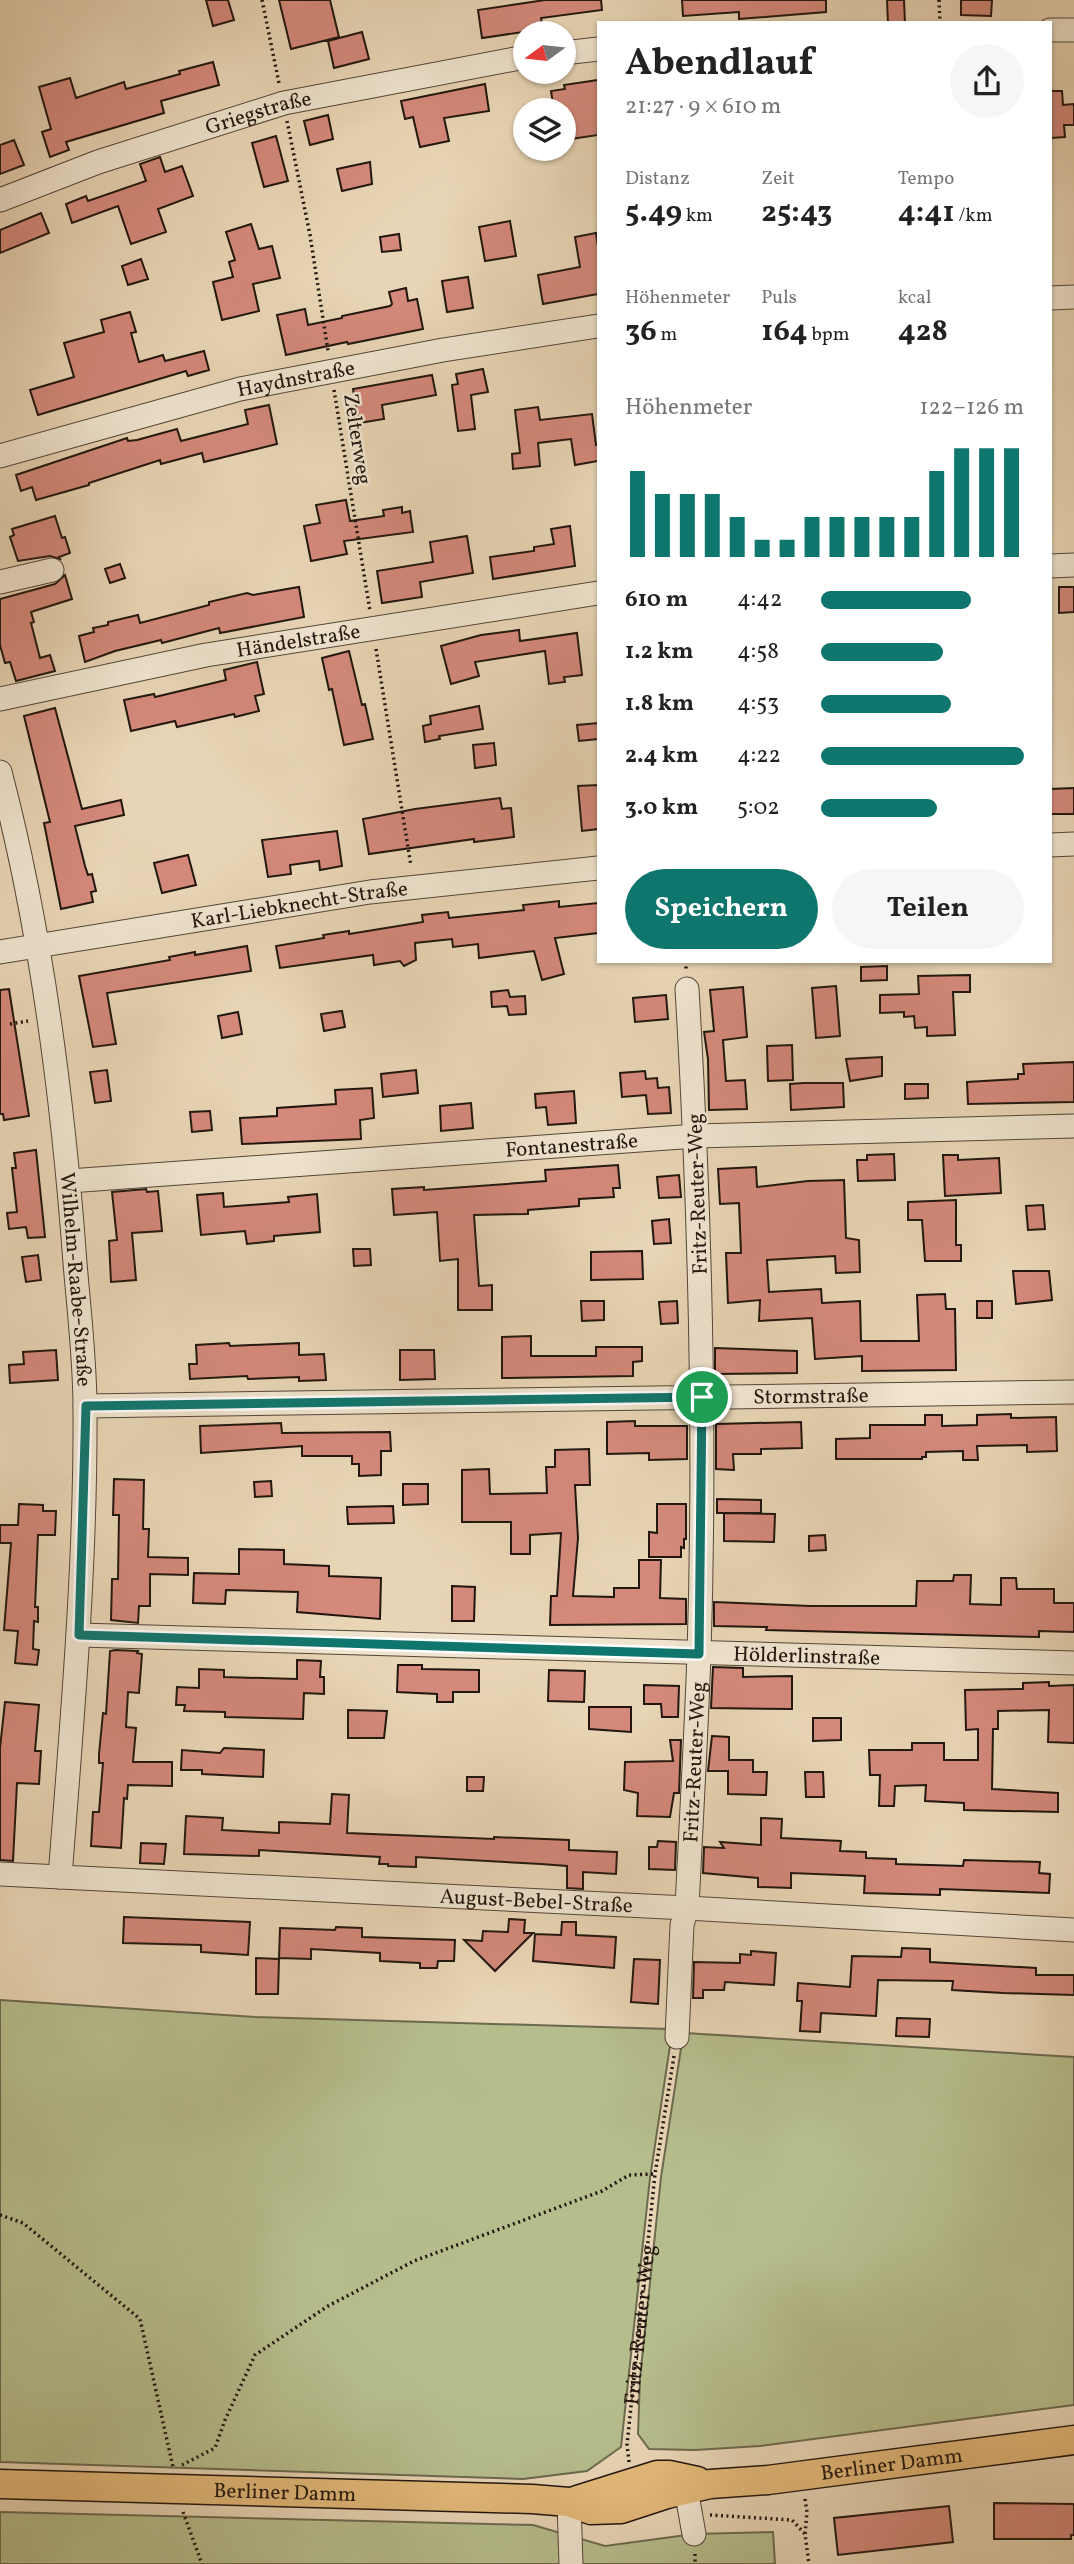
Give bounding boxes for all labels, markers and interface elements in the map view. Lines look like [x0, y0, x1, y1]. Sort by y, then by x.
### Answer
north arrow [513, 21, 576, 84]
map controls [513, 21, 576, 161]
text: Abendlauf [625, 38, 813, 91]
button: share [950, 44, 1024, 118]
street label: Griegstraße [202, 85, 314, 143]
text: 21:27 · 9 × 610 m [625, 91, 781, 123]
button: layers [513, 98, 576, 161]
text: Distanz [625, 166, 690, 192]
text: Zeit [761, 166, 795, 192]
text: Tempo [898, 166, 954, 192]
text: 5.49 [625, 192, 682, 234]
text: 25:43 [761, 192, 832, 234]
text: 4:41 [898, 192, 955, 234]
text: km [682, 203, 713, 229]
text: /km [955, 203, 993, 229]
text: Höhenmeter [625, 285, 730, 311]
text: Puls [761, 285, 797, 311]
text: kcal [898, 285, 931, 311]
text: 36 [625, 311, 657, 353]
text: 164 [761, 311, 808, 353]
text: 428 [898, 311, 948, 353]
text: m [657, 322, 677, 348]
text: bpm [808, 322, 850, 348]
street label: Haydnstraße [235, 354, 357, 405]
street label: Zelterweg [335, 391, 378, 487]
text: Höhenmeter [625, 392, 752, 424]
text: 122–126 m [919, 392, 1024, 424]
text: 610 m [625, 584, 688, 616]
text: 4:42 [737, 584, 782, 616]
street label: Händelstraße [234, 618, 363, 666]
text: 1.2 km [625, 636, 694, 668]
text: 4:58 [737, 636, 779, 668]
text: 1.8 km [625, 688, 694, 720]
text: 4:53 [737, 688, 779, 720]
text: 2.4 km [625, 740, 698, 772]
text: 4:22 [737, 740, 781, 772]
text: 3.0 km [625, 792, 698, 824]
text: 5:02 [737, 792, 780, 824]
button: Speichern [625, 869, 818, 949]
button: Teilen [832, 869, 1024, 949]
street label: Karl-Liebknecht-Straße [189, 875, 409, 937]
street label: Fritz-Reuter-Weg [681, 1113, 716, 1275]
street label: Fontanestraße [504, 1127, 639, 1166]
street label: Wilhelm-Raabe-Straße [52, 1171, 98, 1387]
pin [672, 1367, 732, 1427]
icon: arrive [683, 1378, 721, 1416]
street label: Stormstraße [753, 1382, 869, 1413]
street label: Hölderlinstraße [733, 1640, 881, 1674]
street label: Fritz-Reuter-Weg [677, 1681, 714, 1843]
street label: August-Bebel-Straße [439, 1883, 634, 1921]
street label: Fritz-Reuter-Weg [618, 2243, 664, 2407]
street label: Berliner Damm [819, 2442, 964, 2489]
street label: Berliner Damm [213, 2477, 357, 2510]

